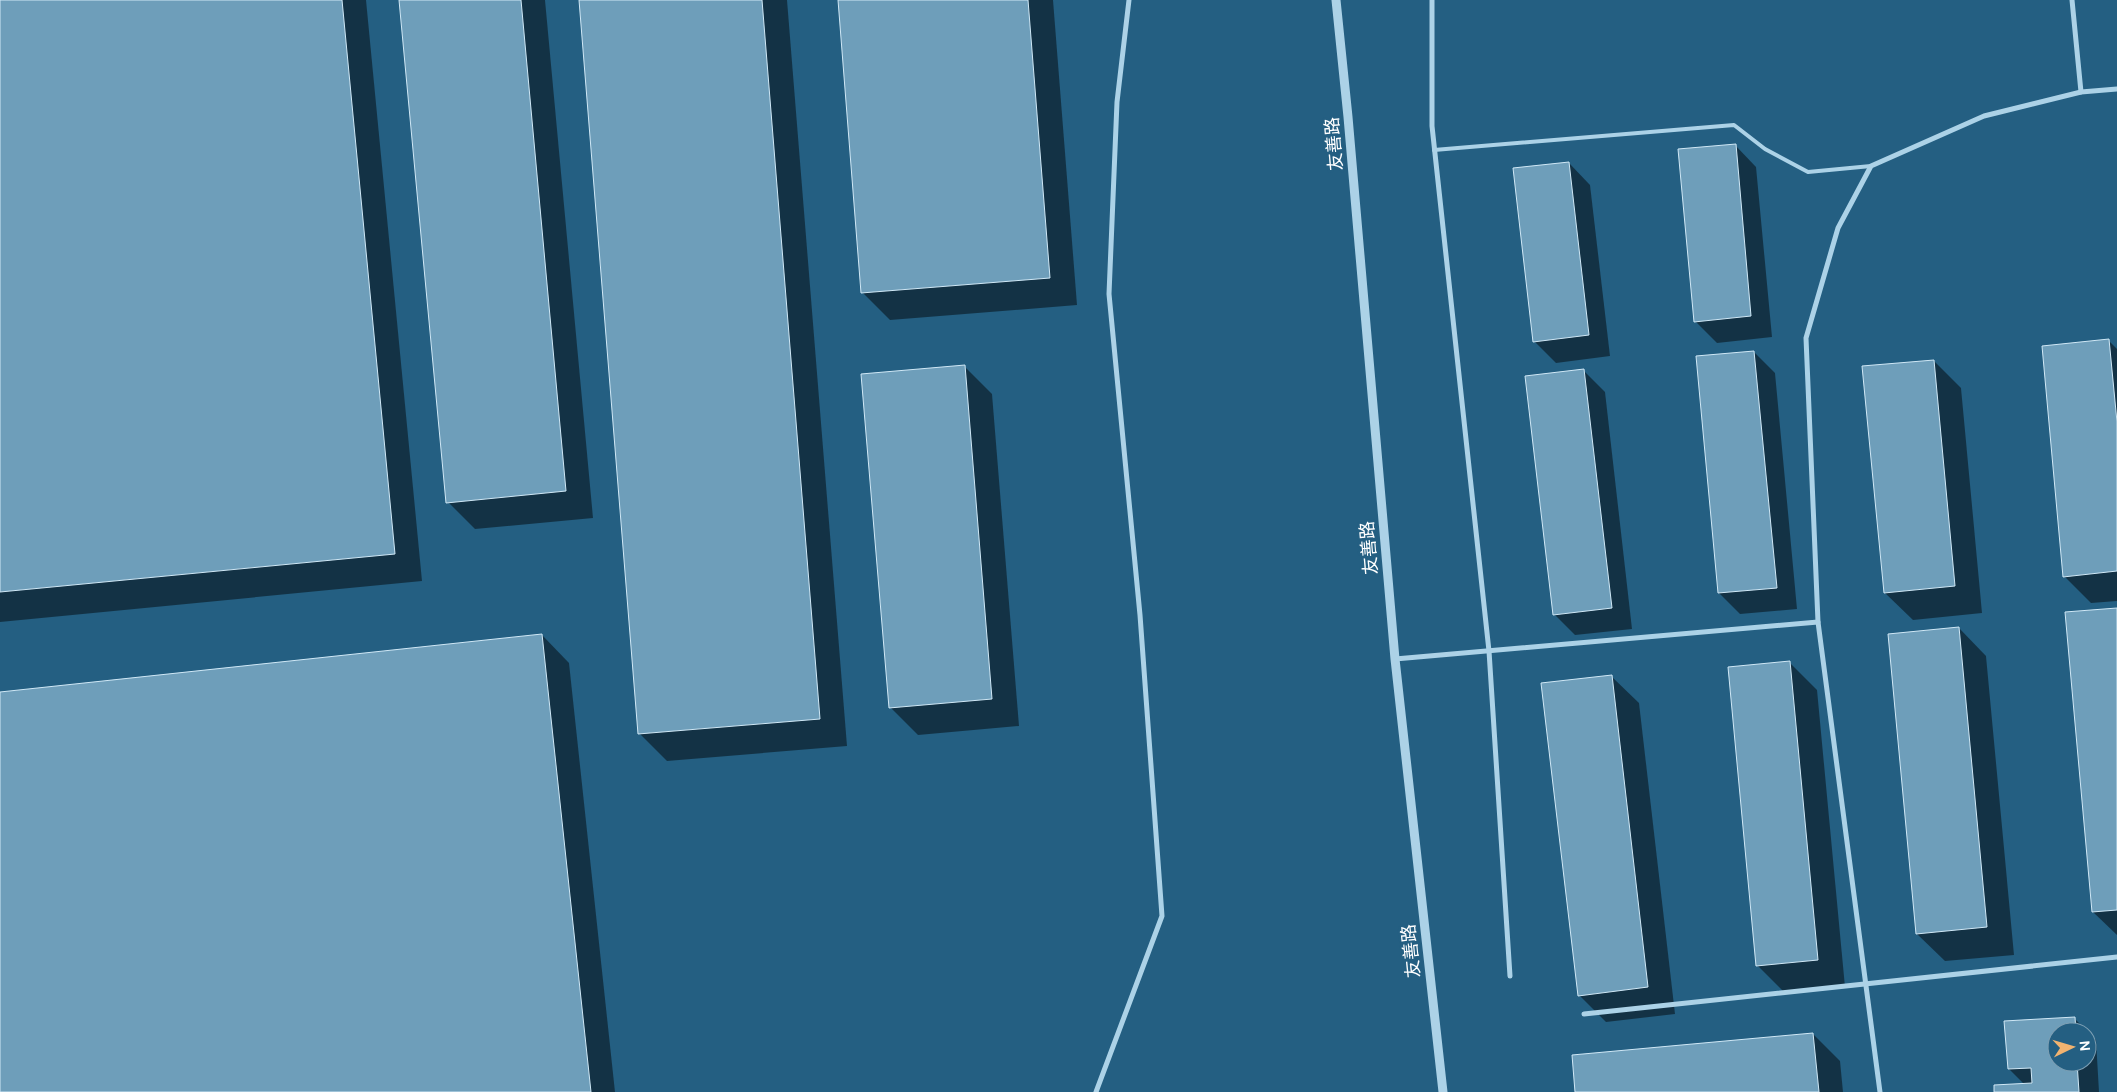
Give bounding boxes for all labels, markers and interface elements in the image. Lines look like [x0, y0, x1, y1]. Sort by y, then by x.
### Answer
street label: 友善路 [1320, 116, 1348, 172]
street label: 友善路 [1355, 520, 1383, 576]
street label: 友善路 [1396, 923, 1426, 979]
north arrow [2047, 1022, 2097, 1072]
text: N [2076, 1040, 2094, 1052]

